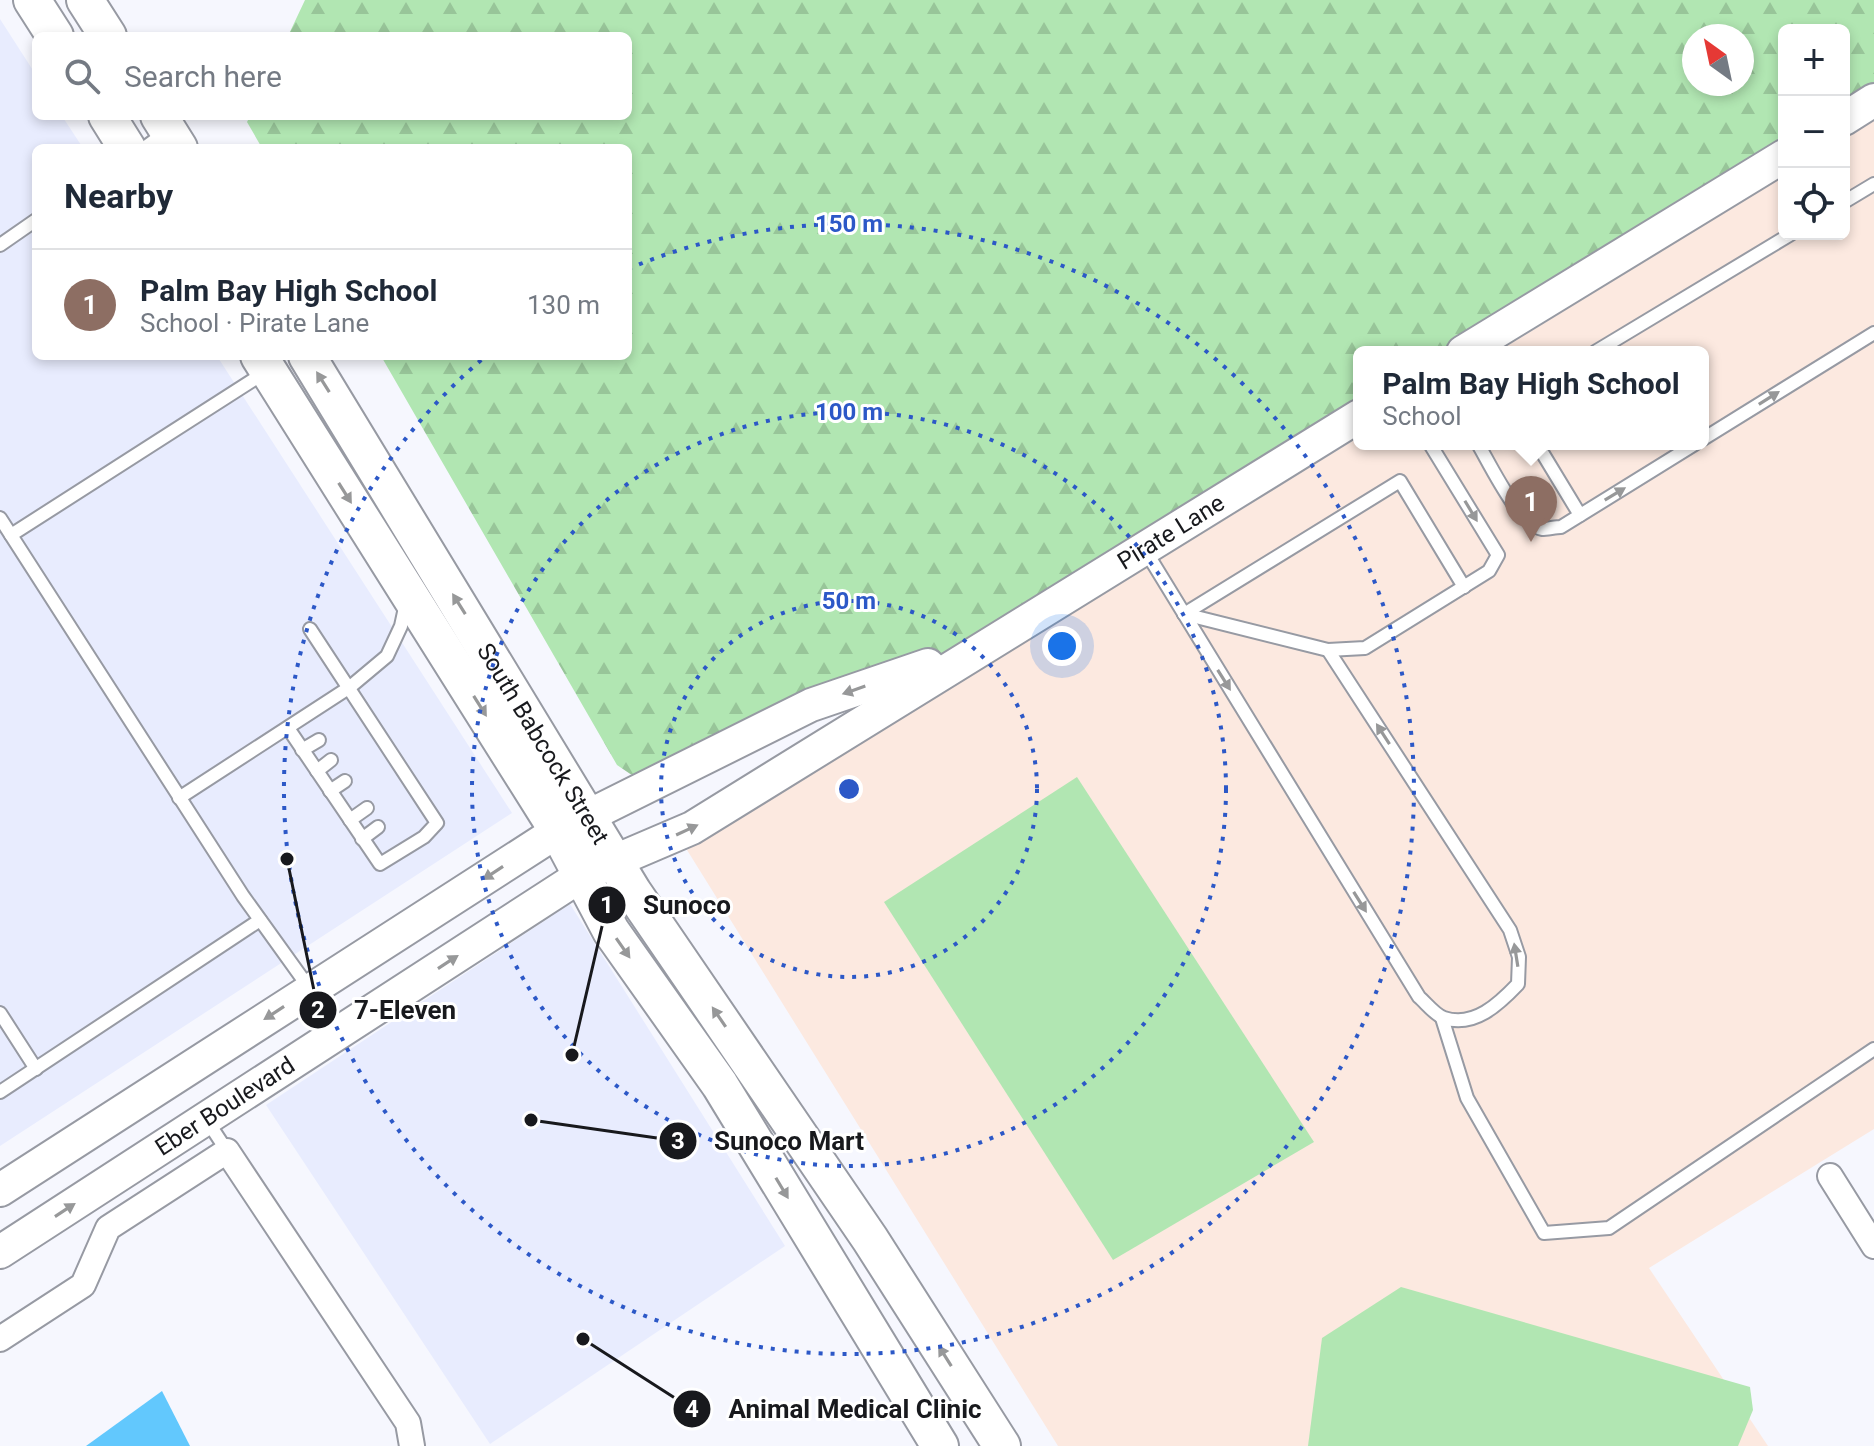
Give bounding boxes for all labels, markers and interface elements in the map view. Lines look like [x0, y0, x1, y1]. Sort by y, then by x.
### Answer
north arrow [1682, 24, 1754, 96]
map controls [1778, 24, 1850, 240]
button: + [1778, 24, 1850, 96]
search box [32, 32, 632, 120]
icon: search [60, 54, 104, 98]
text: Search here [124, 59, 282, 94]
button: − [1778, 96, 1850, 168]
button: locate [1778, 168, 1850, 240]
text: Nearby [64, 176, 173, 216]
text: 150 m [815, 210, 883, 238]
text: Palm Bay High School [140, 273, 437, 308]
text: 1 [83, 290, 97, 320]
text: 130 m [527, 290, 600, 320]
text: School · Pirate Lane [140, 308, 369, 338]
popup [1353, 346, 1709, 450]
text: Palm Bay High School [1382, 366, 1680, 401]
one-way arrow [316, 371, 330, 393]
one-way arrow [1758, 391, 1780, 405]
text: 100 m [815, 398, 883, 426]
text: School [1382, 401, 1462, 431]
pin: 1 [1505, 476, 1557, 542]
one-way arrow [338, 482, 352, 504]
one-way arrow [1604, 486, 1625, 501]
street label: Pirate Lane [1112, 489, 1229, 576]
one-way arrow [1463, 499, 1478, 522]
text: 50 m [822, 587, 876, 615]
one-way arrow [452, 592, 467, 615]
your location [1042, 626, 1082, 666]
street label: South Babcock Street [471, 638, 615, 850]
one-way arrow [1217, 669, 1231, 691]
one-way arrow [842, 685, 866, 697]
one-way arrow [472, 695, 486, 717]
one-way arrow [1376, 723, 1391, 745]
centre of rings [835, 775, 863, 803]
one-way arrow [675, 823, 699, 837]
one-way arrow [482, 865, 503, 880]
callout: Sunoco [587, 880, 747, 930]
text: Sunoco [643, 890, 731, 920]
text: 1 [600, 891, 614, 919]
one-way arrow [1353, 891, 1367, 913]
one-way arrow [615, 937, 630, 958]
one-way arrow [1509, 943, 1522, 968]
one-way arrow [437, 955, 459, 969]
callout: 7-Eleven [298, 985, 472, 1035]
text: 7-Eleven [354, 995, 456, 1025]
text: 2 [311, 996, 325, 1024]
one-way arrow [263, 1006, 285, 1020]
one-way arrow [712, 1007, 727, 1028]
street label: Eber Boulevard [150, 1051, 300, 1162]
callout: Sunoco Mart [658, 1116, 880, 1166]
text: Sunoco Mart [714, 1126, 864, 1156]
text: 3 [671, 1127, 685, 1155]
one-way arrow [775, 1177, 789, 1199]
one-way arrow [55, 1202, 76, 1217]
one-way arrow [937, 1346, 952, 1367]
callout: Animal Medical Clinic [672, 1384, 997, 1434]
text: Animal Medical Clinic [728, 1394, 982, 1424]
text: 4 [685, 1395, 699, 1423]

